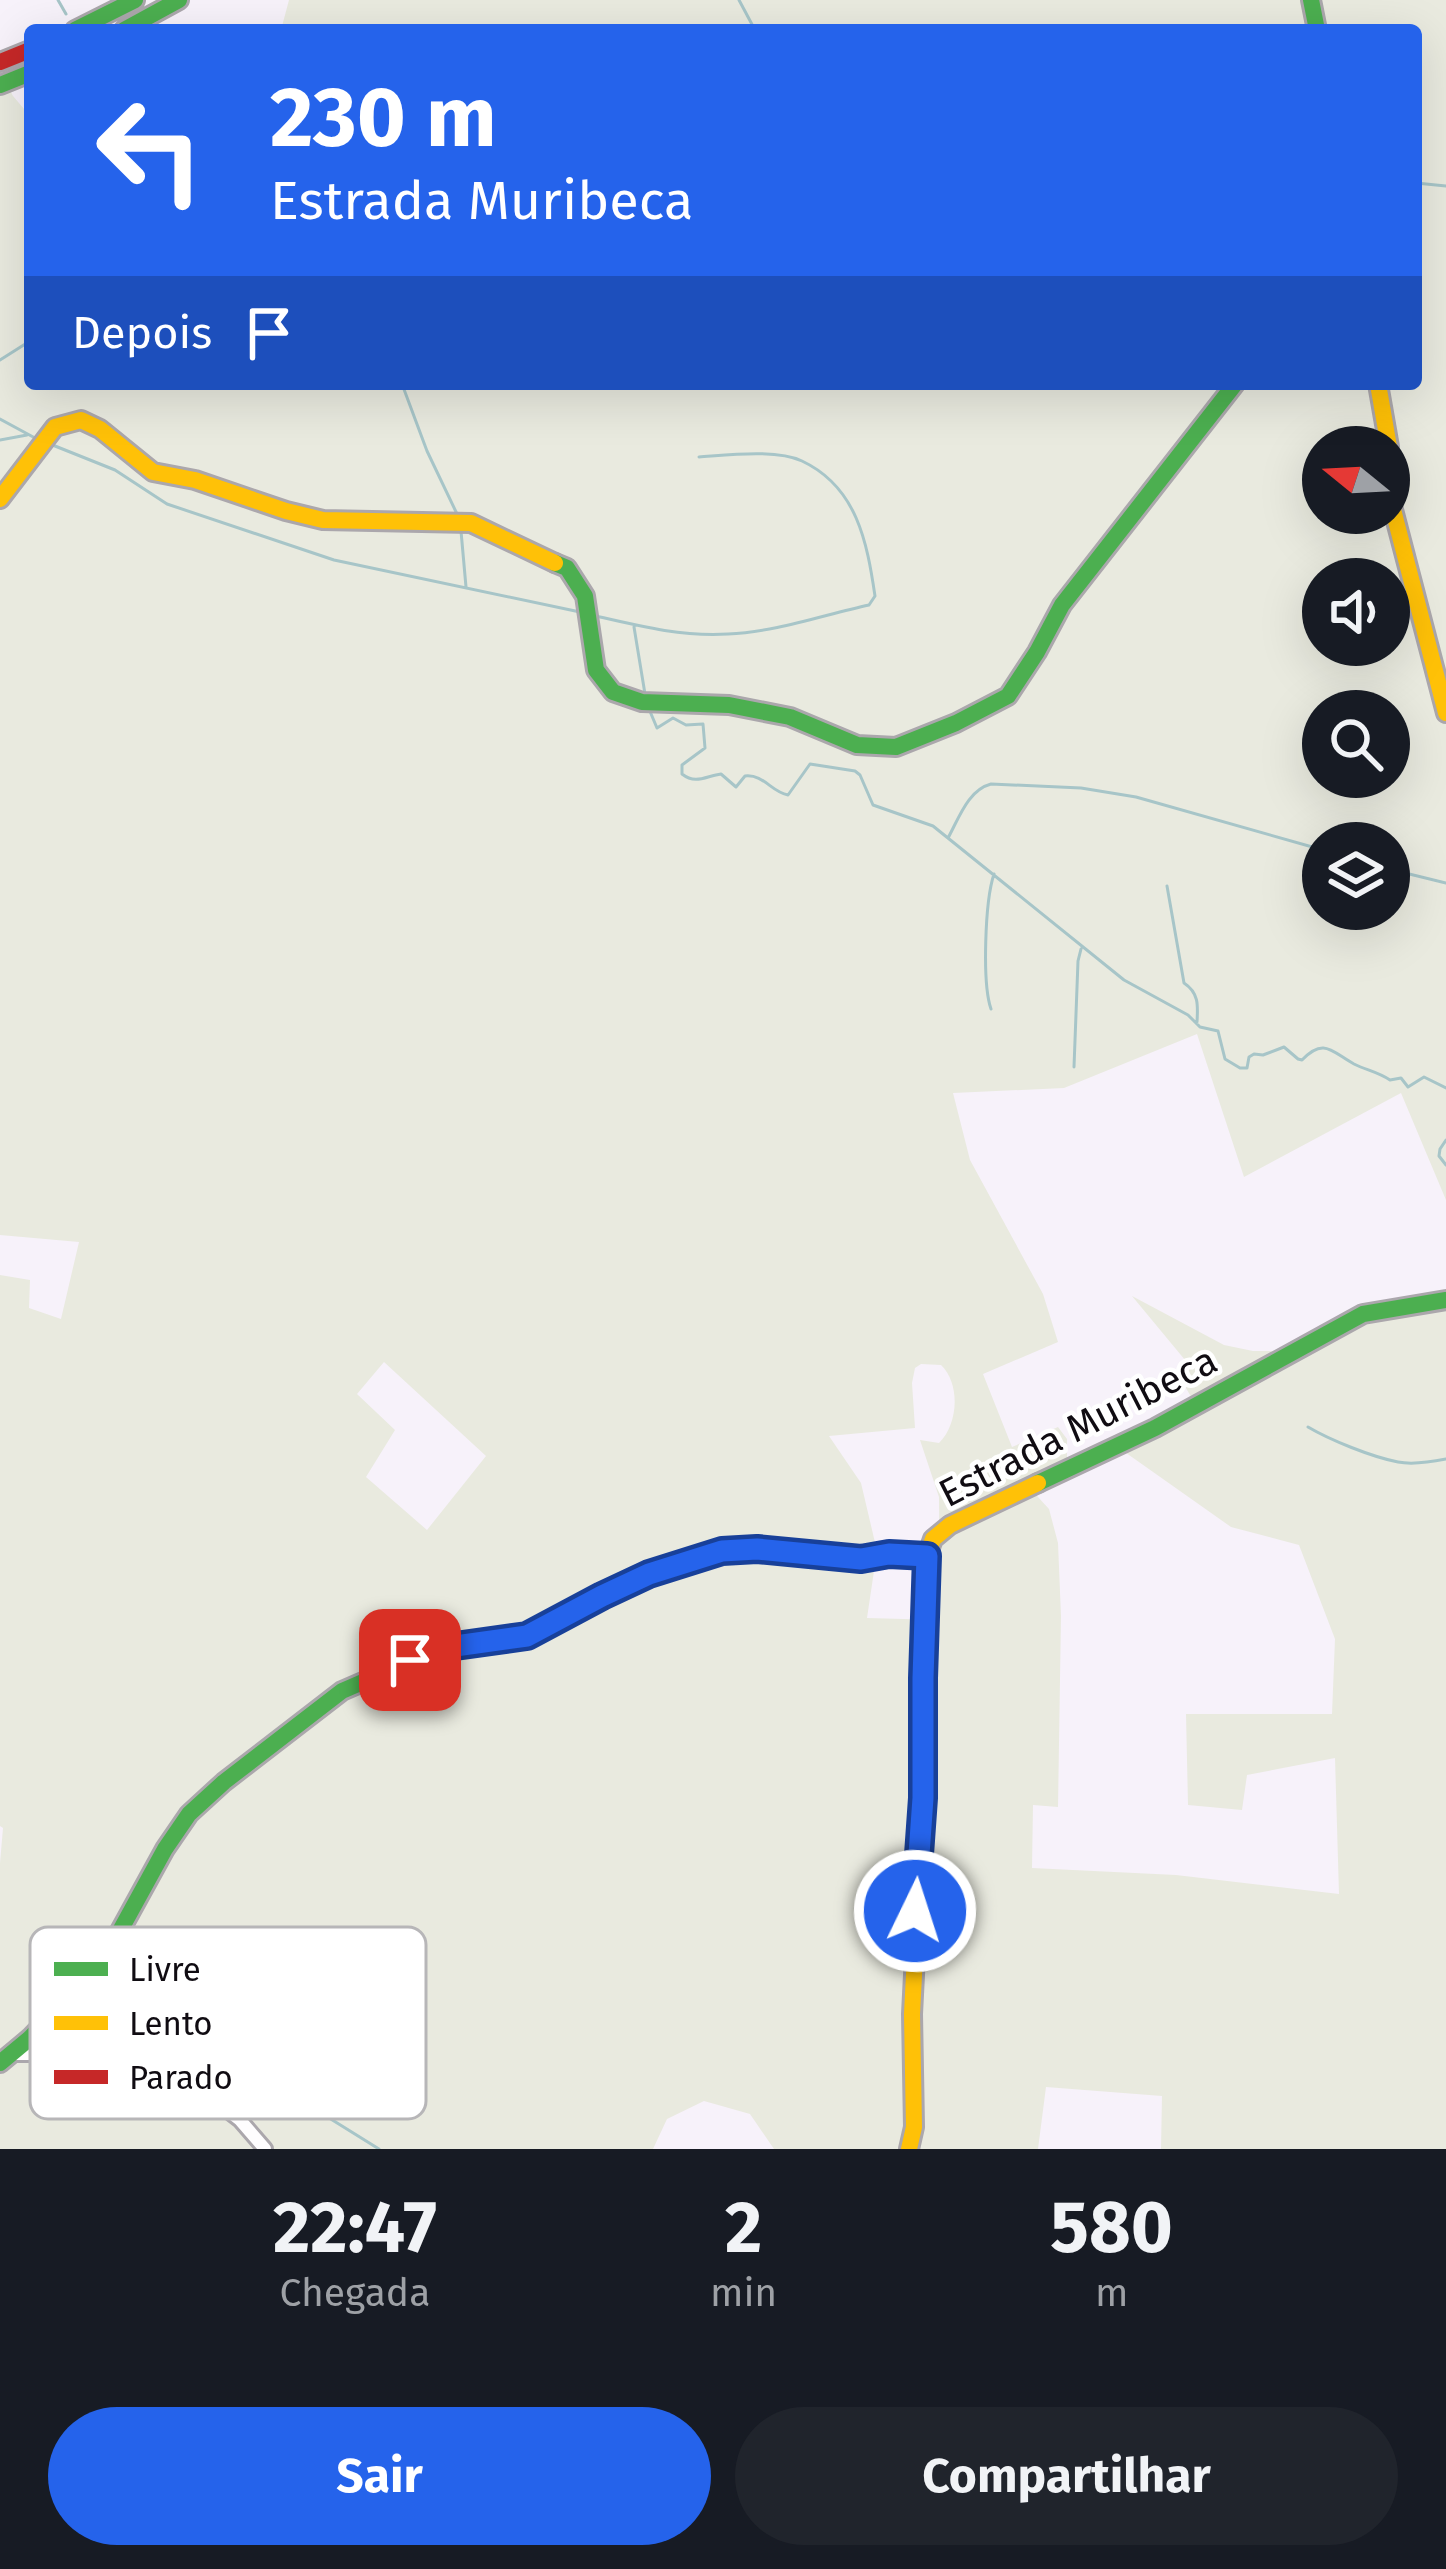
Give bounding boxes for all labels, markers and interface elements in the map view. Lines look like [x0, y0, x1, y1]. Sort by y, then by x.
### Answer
text: 230 m [270, 67, 497, 168]
icon: left [72, 72, 228, 228]
text: Estrada Muribeca [270, 169, 693, 233]
icon: arrive [236, 300, 302, 366]
text: Depois [72, 306, 212, 360]
north arrow [1302, 426, 1410, 534]
map controls [1302, 426, 1410, 930]
button: sound [1302, 558, 1410, 666]
button: search [1302, 690, 1410, 798]
button: layers [1302, 822, 1410, 930]
street label: Estrada Muribeca [931, 1337, 1225, 1517]
pin [359, 1609, 461, 1711]
icon: arrive [377, 1627, 443, 1693]
position arrow [852, 1848, 978, 1974]
legend [30, 1927, 426, 2119]
text: Livre [129, 1950, 201, 1990]
text: Lento [129, 2004, 213, 2044]
text: Parado [129, 2058, 233, 2098]
text: 22:47 [273, 2185, 437, 2271]
text: 2 [725, 2185, 762, 2271]
text: 580 [1050, 2185, 1173, 2271]
text: Chegada [280, 2270, 430, 2316]
text: min [710, 2270, 777, 2316]
text: m [1095, 2270, 1128, 2316]
button: Sair [48, 2407, 711, 2545]
button: Compartilhar [735, 2407, 1398, 2545]

